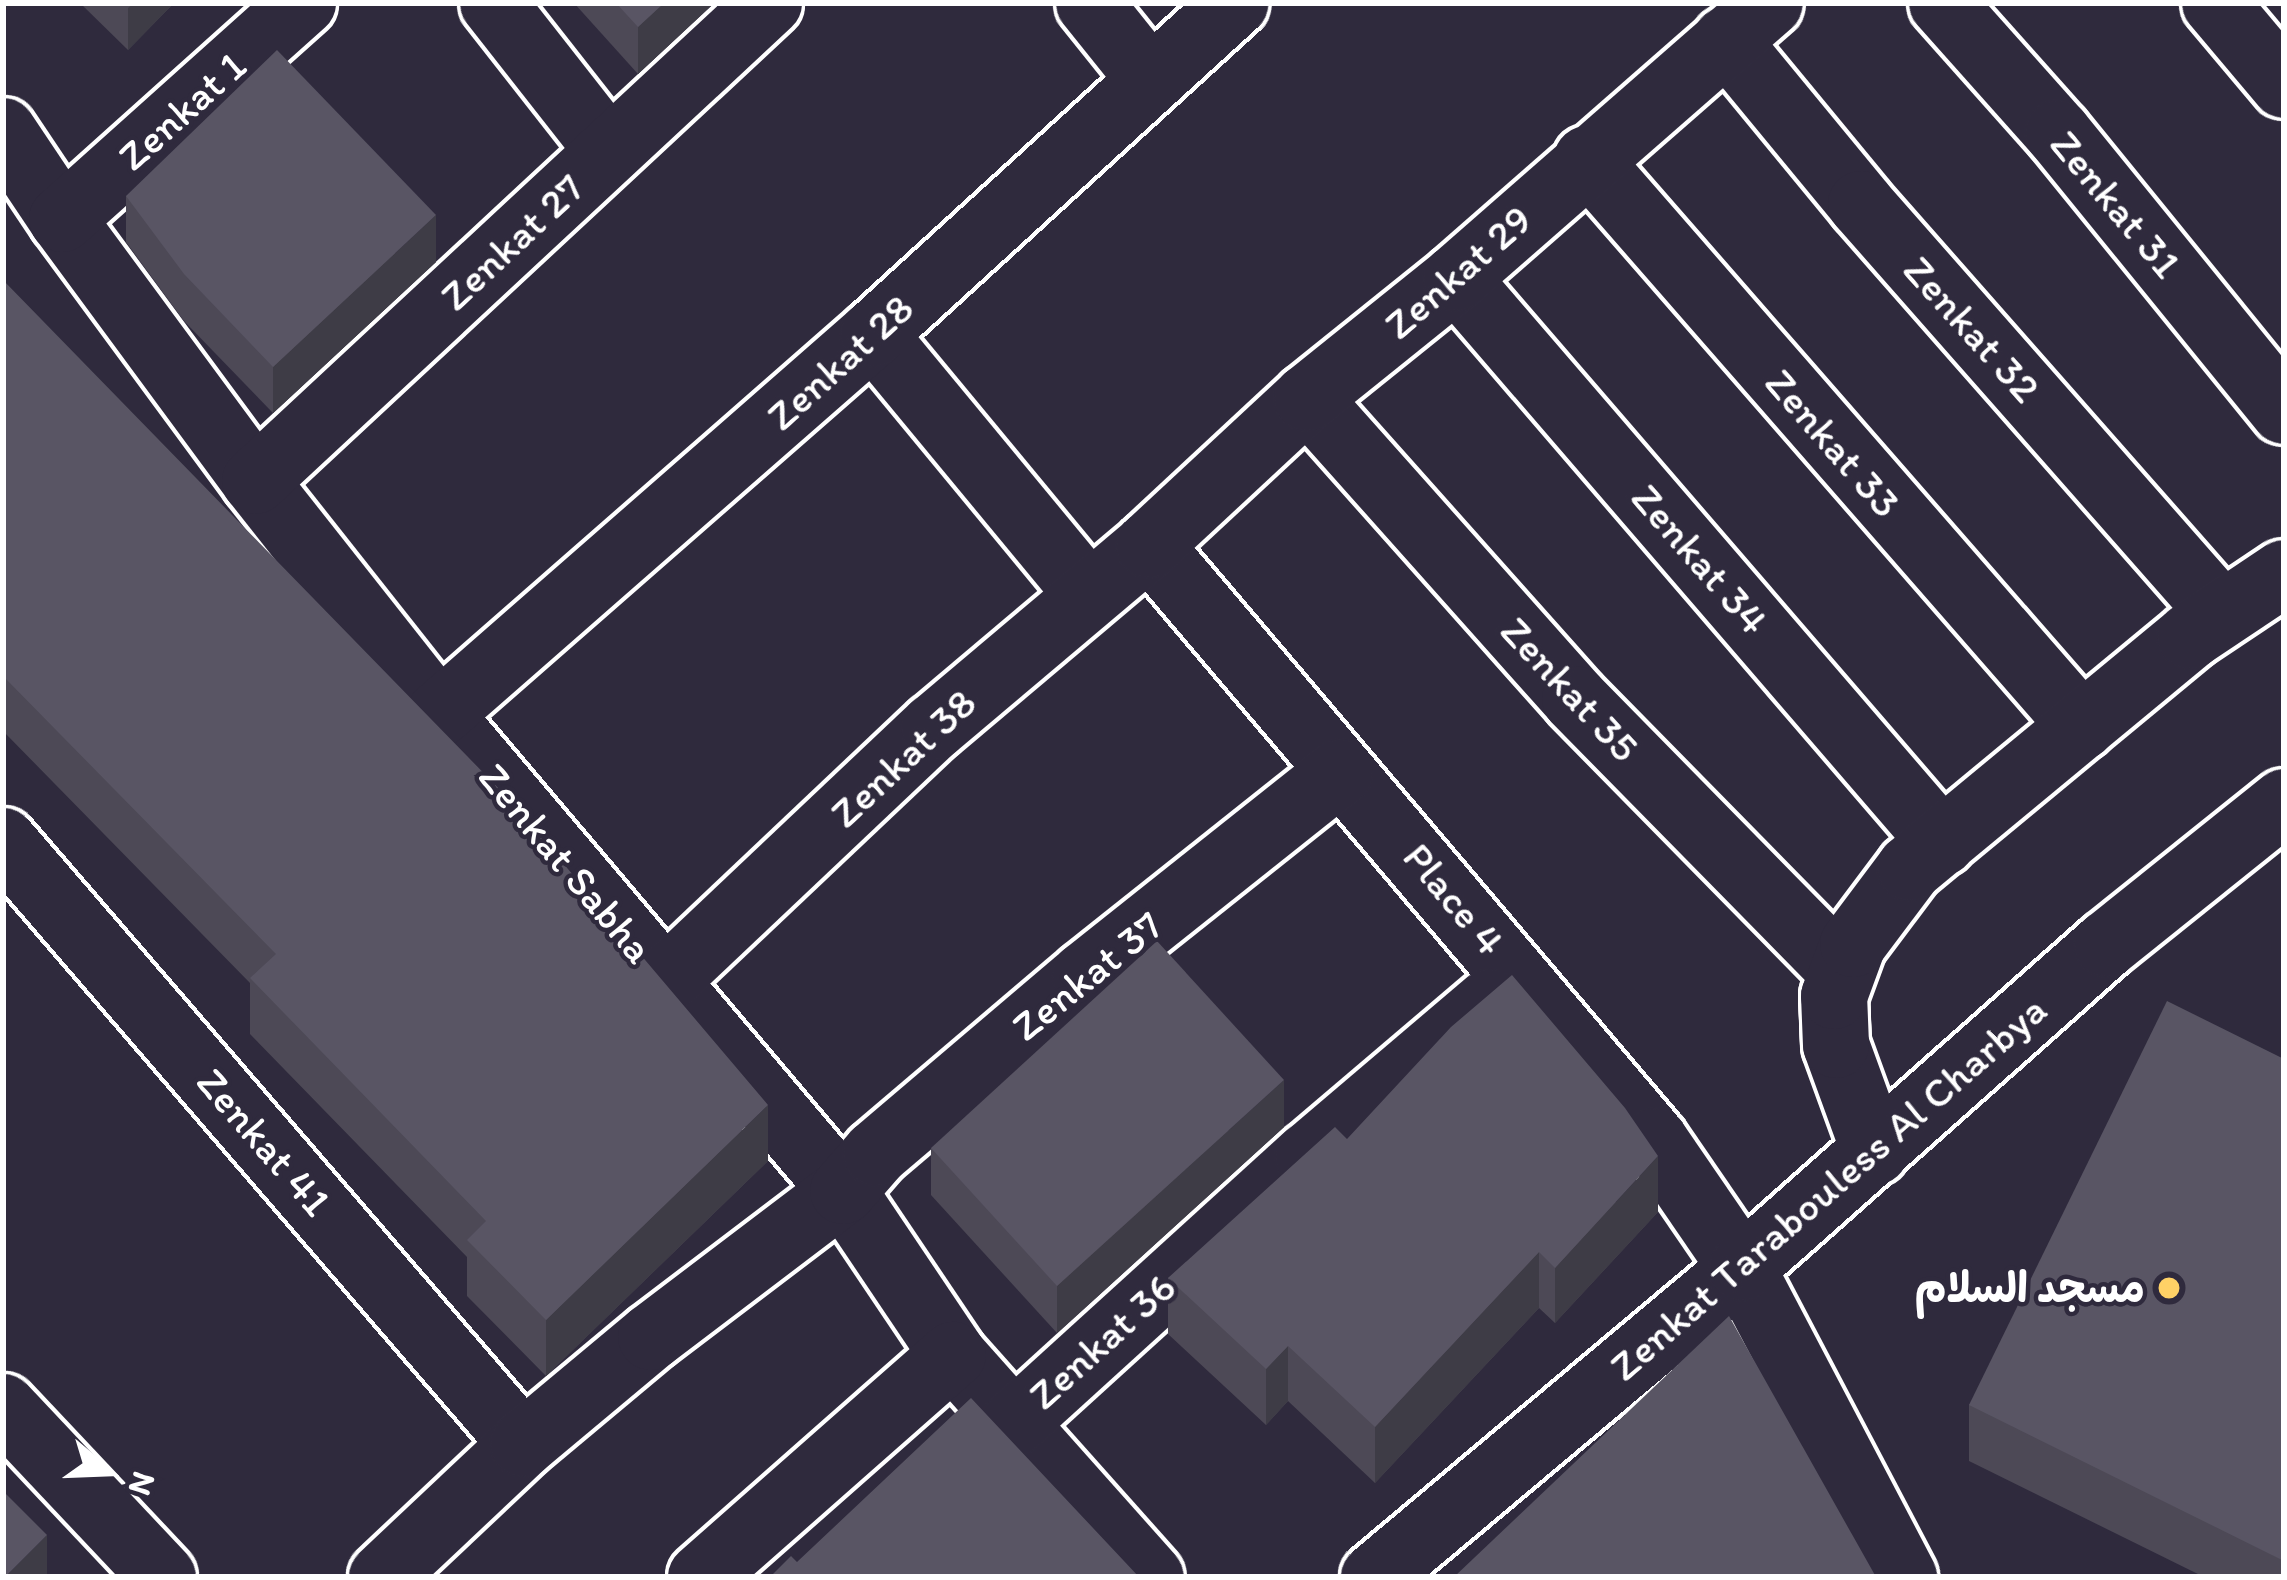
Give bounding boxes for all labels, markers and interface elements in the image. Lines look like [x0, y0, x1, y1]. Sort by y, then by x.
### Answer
street label: Zenkat 1 [108, 41, 256, 181]
street label: Zenkat 31 [2040, 120, 2192, 288]
street label: Zenkat 27 [430, 163, 594, 321]
street label: Zenkat 29 [1374, 194, 1542, 350]
street label: Zenkat 32 [1893, 245, 2051, 413]
street label: Zenkat 28 [756, 283, 924, 441]
street label: Zenkat 33 [1755, 358, 1911, 528]
street label: Zenkat 34 [1621, 473, 1779, 645]
street label: Zenkat 35 [1490, 606, 1650, 772]
street label: Zenkat 38 [820, 678, 986, 838]
street label: Zenkat Sabha [468, 753, 664, 973]
street label: Place 4 [1392, 832, 1516, 966]
street label: Zenkat 37 [1002, 900, 1172, 1052]
street label: Zenkat Tarabouless Al Charbya [1601, 986, 2055, 1390]
street label: Zenkat 41 [186, 1058, 342, 1226]
street label: Zenkat 36 [1018, 1262, 1186, 1420]
place label: مسجد السلام [1915, 1263, 2145, 1313]
marker: مسجد السلام [2156, 1275, 2182, 1301]
north arrow [48, 1412, 168, 1532]
text: N [120, 1467, 165, 1501]

